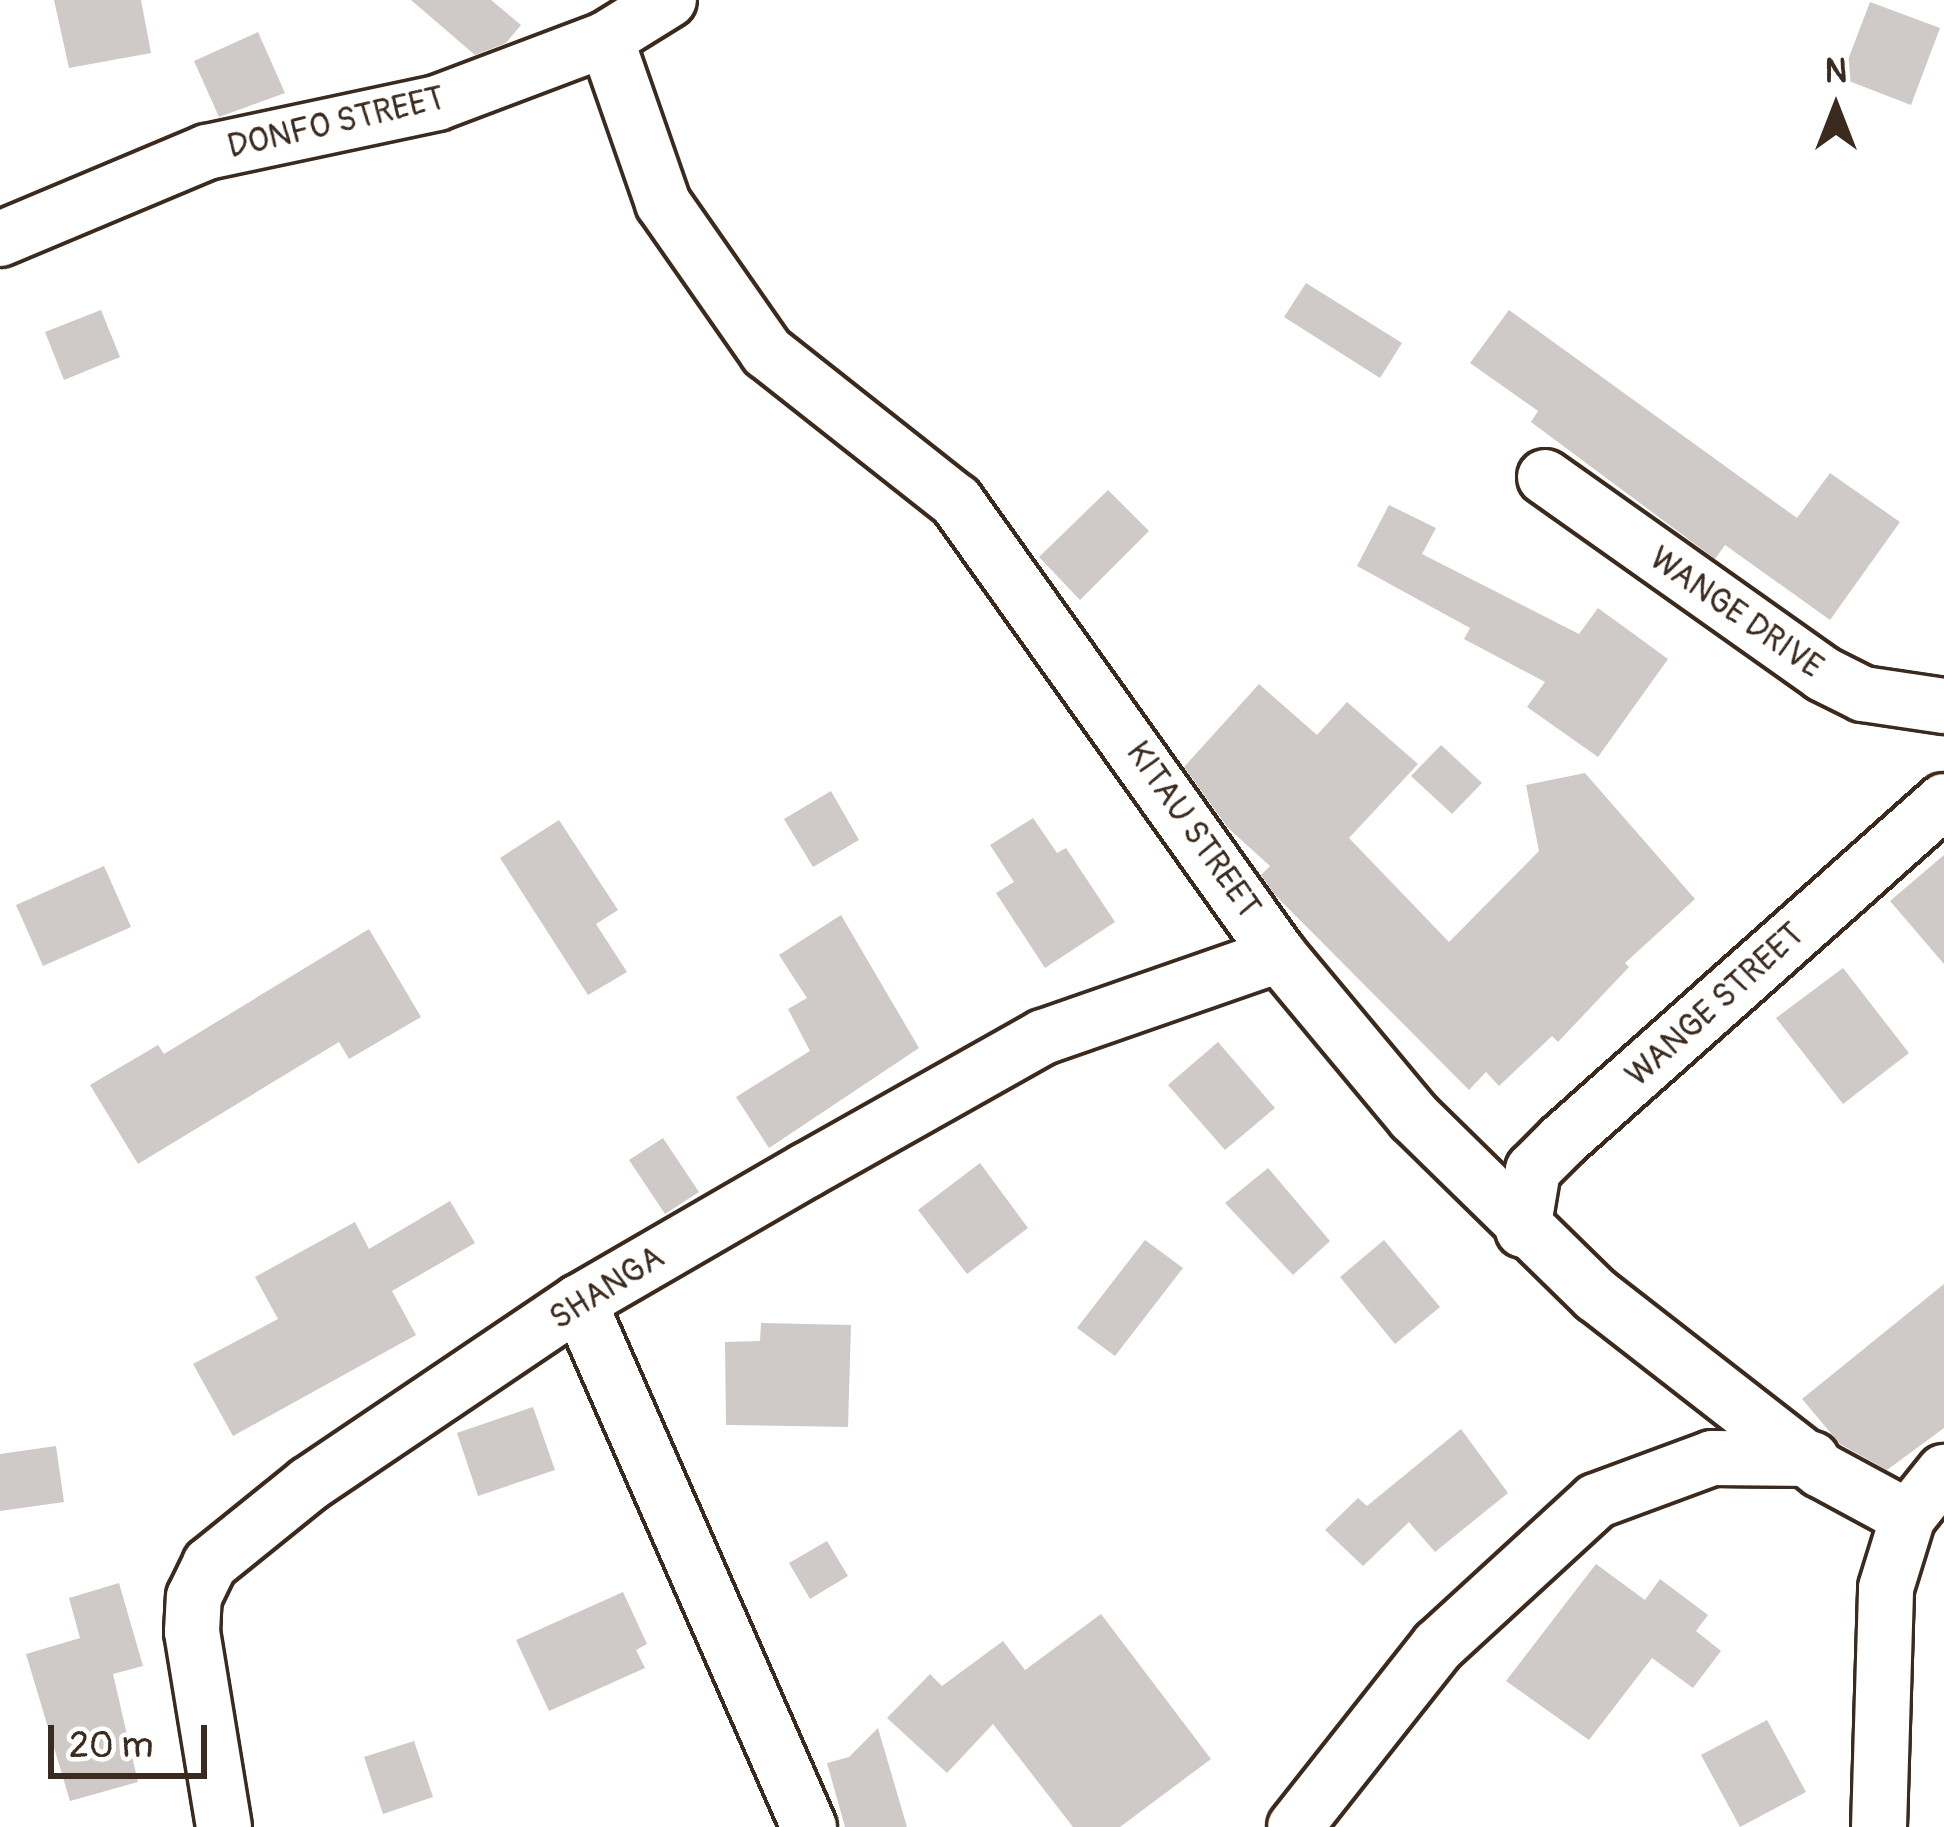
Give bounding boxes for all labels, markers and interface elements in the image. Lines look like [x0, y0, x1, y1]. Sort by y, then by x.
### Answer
north arrow [1776, 48, 1896, 168]
text: N [1825, 51, 1847, 92]
street label: DONFO STREET [224, 79, 448, 167]
street label: WANGE DRIVE [1642, 539, 1830, 687]
street label: KITAU STREET [1118, 734, 1268, 926]
street label: WANGE STREET [1618, 915, 1812, 1095]
street label: SHANGA [543, 1238, 671, 1338]
scale bar [54, 1701, 213, 1775]
text: 20 m [69, 1723, 154, 1768]

